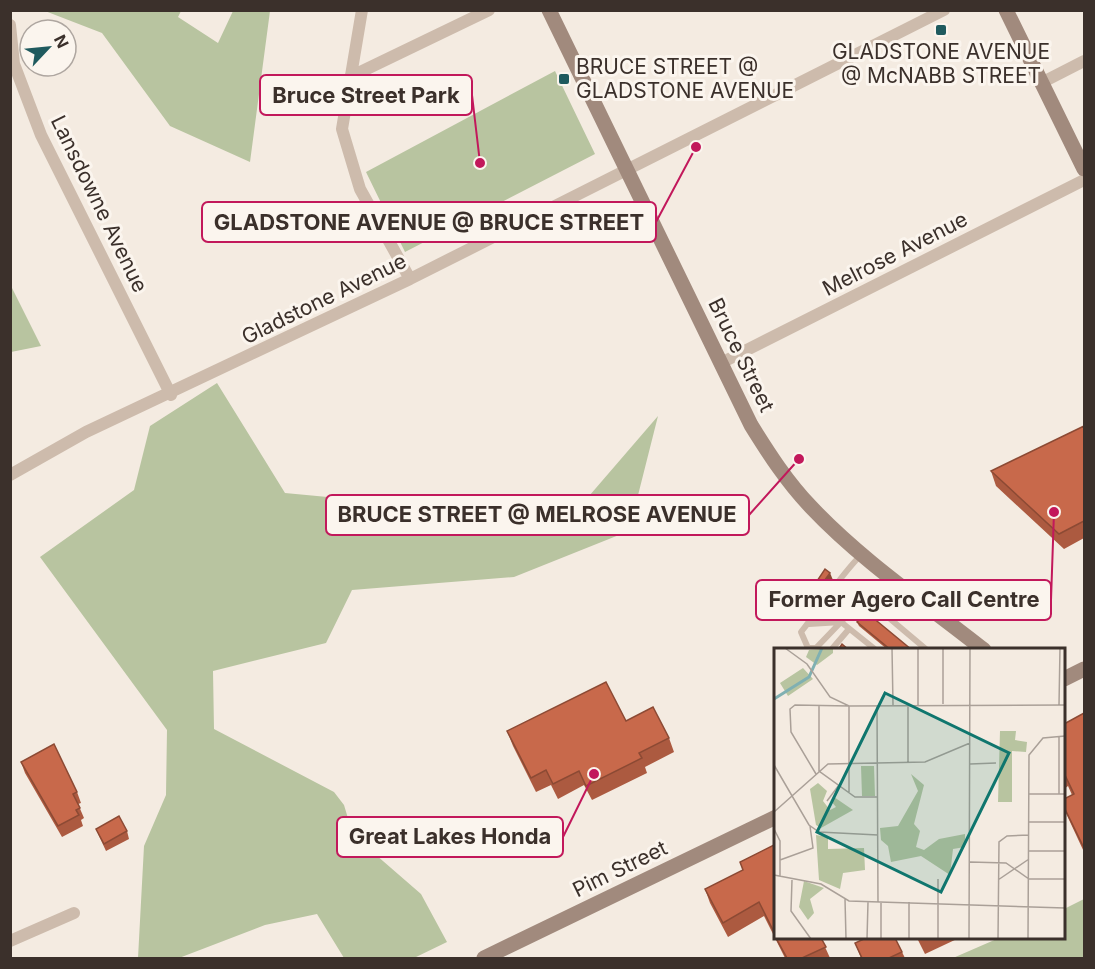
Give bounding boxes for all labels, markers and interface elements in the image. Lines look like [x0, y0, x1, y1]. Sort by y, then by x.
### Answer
north arrow [18, 18, 78, 78]
marker: GLADSTONE AVENUE @ McNABB STREET [934, 23, 948, 37]
text: N [50, 32, 73, 51]
place label: GLADSTONE AVENUE @ McNABB STREET [832, 39, 1050, 88]
place label: BRUCE STREET @ GLADSTONE AVENUE [576, 54, 794, 103]
marker: BRUCE STREET @ GLADSTONE AVENUE [557, 72, 571, 86]
callout: Bruce Street Park [260, 75, 472, 115]
text: Bruce Street Park [272, 82, 460, 108]
street label: Lansdowne Avenue [46, 111, 153, 296]
callout: GLADSTONE AVENUE @ BRUCE STREET [202, 202, 656, 242]
street label: Melrose Avenue [818, 206, 971, 301]
text: GLADSTONE AVENUE @ BRUCE STREET [214, 209, 644, 235]
street label: Gladstone Avenue [237, 248, 410, 349]
street label: Bruce Street [703, 294, 780, 416]
callout: BRUCE STREET @ MELROSE AVENUE [326, 495, 749, 535]
text: BRUCE STREET @ MELROSE AVENUE [337, 501, 737, 527]
callout: Former Agero Call Centre [756, 580, 1051, 620]
text: Former Agero Call Centre [768, 586, 1040, 612]
inset map [774, 648, 1065, 939]
callout: Great Lakes Honda [337, 817, 563, 857]
text: Great Lakes Honda [349, 823, 551, 849]
street label: Pim Street [568, 835, 671, 902]

